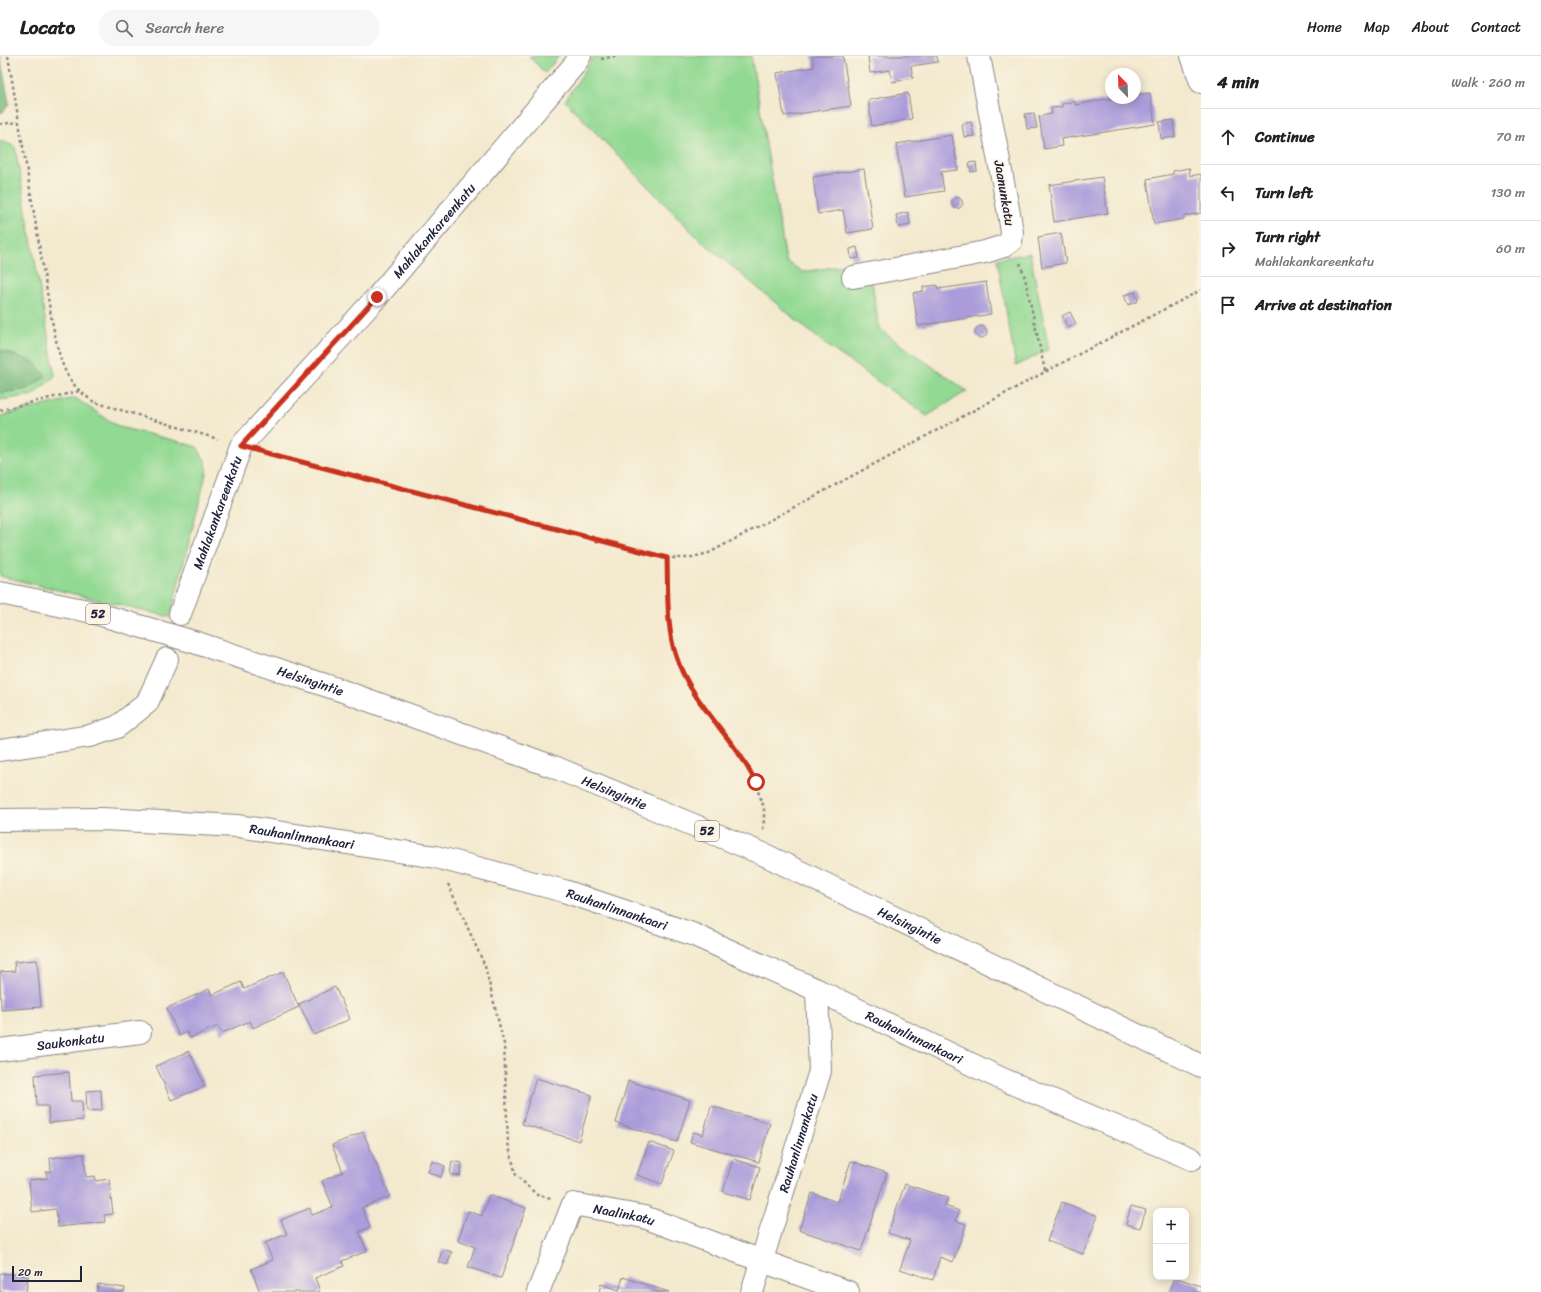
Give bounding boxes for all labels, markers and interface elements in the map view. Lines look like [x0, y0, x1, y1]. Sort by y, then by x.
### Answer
search box [99, 10, 379, 46]
text: Locato [20, 11, 75, 44]
text: Search here [145, 15, 224, 41]
text: Home [1307, 15, 1342, 40]
text: Map [1364, 15, 1390, 40]
text: About [1412, 15, 1449, 40]
text: Contact [1471, 15, 1521, 40]
icon: search [113, 17, 135, 39]
text: 4 min [1217, 67, 1259, 97]
north arrow [1105, 68, 1141, 104]
text: Walk · 260 m [1451, 71, 1525, 94]
text: Continue [1255, 124, 1315, 150]
text: 70 m [1496, 125, 1525, 148]
icon: ahead [1217, 126, 1239, 148]
street label: Jaanunkatu [987, 157, 1022, 228]
street label: Mahlakankareenkatu [387, 178, 481, 283]
text: Turn left [1255, 180, 1313, 206]
text: 130 m [1491, 181, 1525, 204]
icon: left [1217, 182, 1239, 204]
text: Turn right [1255, 224, 1320, 250]
text: 60 m [1496, 237, 1525, 260]
icon: right [1217, 238, 1239, 260]
text: Mahlakankareenkatu [1255, 250, 1374, 273]
route end [368, 288, 386, 306]
text: Arrive at destination [1255, 292, 1392, 318]
icon: arrive [1217, 294, 1239, 316]
street label: Mahlakankareenkatu [186, 453, 248, 573]
road number: 52 [86, 604, 110, 624]
street label: Helsingintie [274, 659, 347, 703]
street label: Helsingintie [578, 769, 651, 817]
route start [747, 773, 765, 791]
street label: Rauhanlinnankaari [248, 817, 356, 856]
road number: 52 [695, 821, 719, 841]
street label: Rauhanlinnankaari [563, 882, 671, 937]
street label: Helsingintie [874, 900, 946, 951]
street label: Rauhanlinnankaari [862, 1004, 967, 1071]
street label: Saukonkatu [35, 1026, 106, 1057]
street label: Rauhanlinnankatu [772, 1091, 824, 1196]
street label: Naalinkatu [592, 1197, 659, 1232]
map controls [1153, 1208, 1189, 1280]
button: + [1153, 1208, 1189, 1244]
button: − [1153, 1244, 1189, 1280]
text: 20 m [18, 1263, 43, 1282]
scale bar [12, 1264, 82, 1283]

